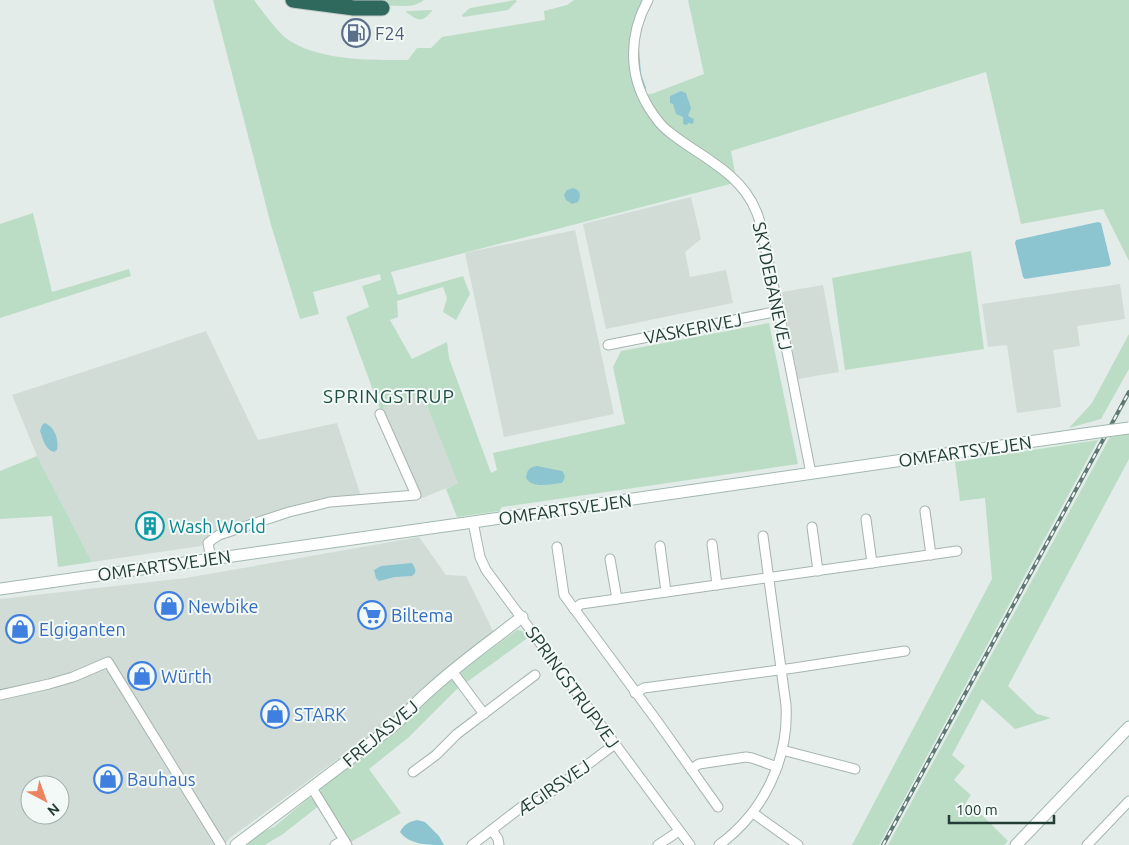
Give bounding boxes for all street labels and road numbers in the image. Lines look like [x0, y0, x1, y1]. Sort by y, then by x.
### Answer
street label: SKYDEBANEVEJ [750, 220, 796, 352]
street label: VASKERIVEJ [642, 309, 744, 347]
street label: OMFARTSVEJEN [897, 432, 1033, 470]
street label: OMFARTSVEJEN [497, 490, 633, 528]
street label: OMFARTSVEJEN [96, 546, 232, 584]
street label: SPRINGSTRUPVEJ [522, 622, 624, 752]
street label: FREJASVEJ [338, 696, 422, 770]
street label: ÆGIRSVEJ [512, 755, 594, 819]

